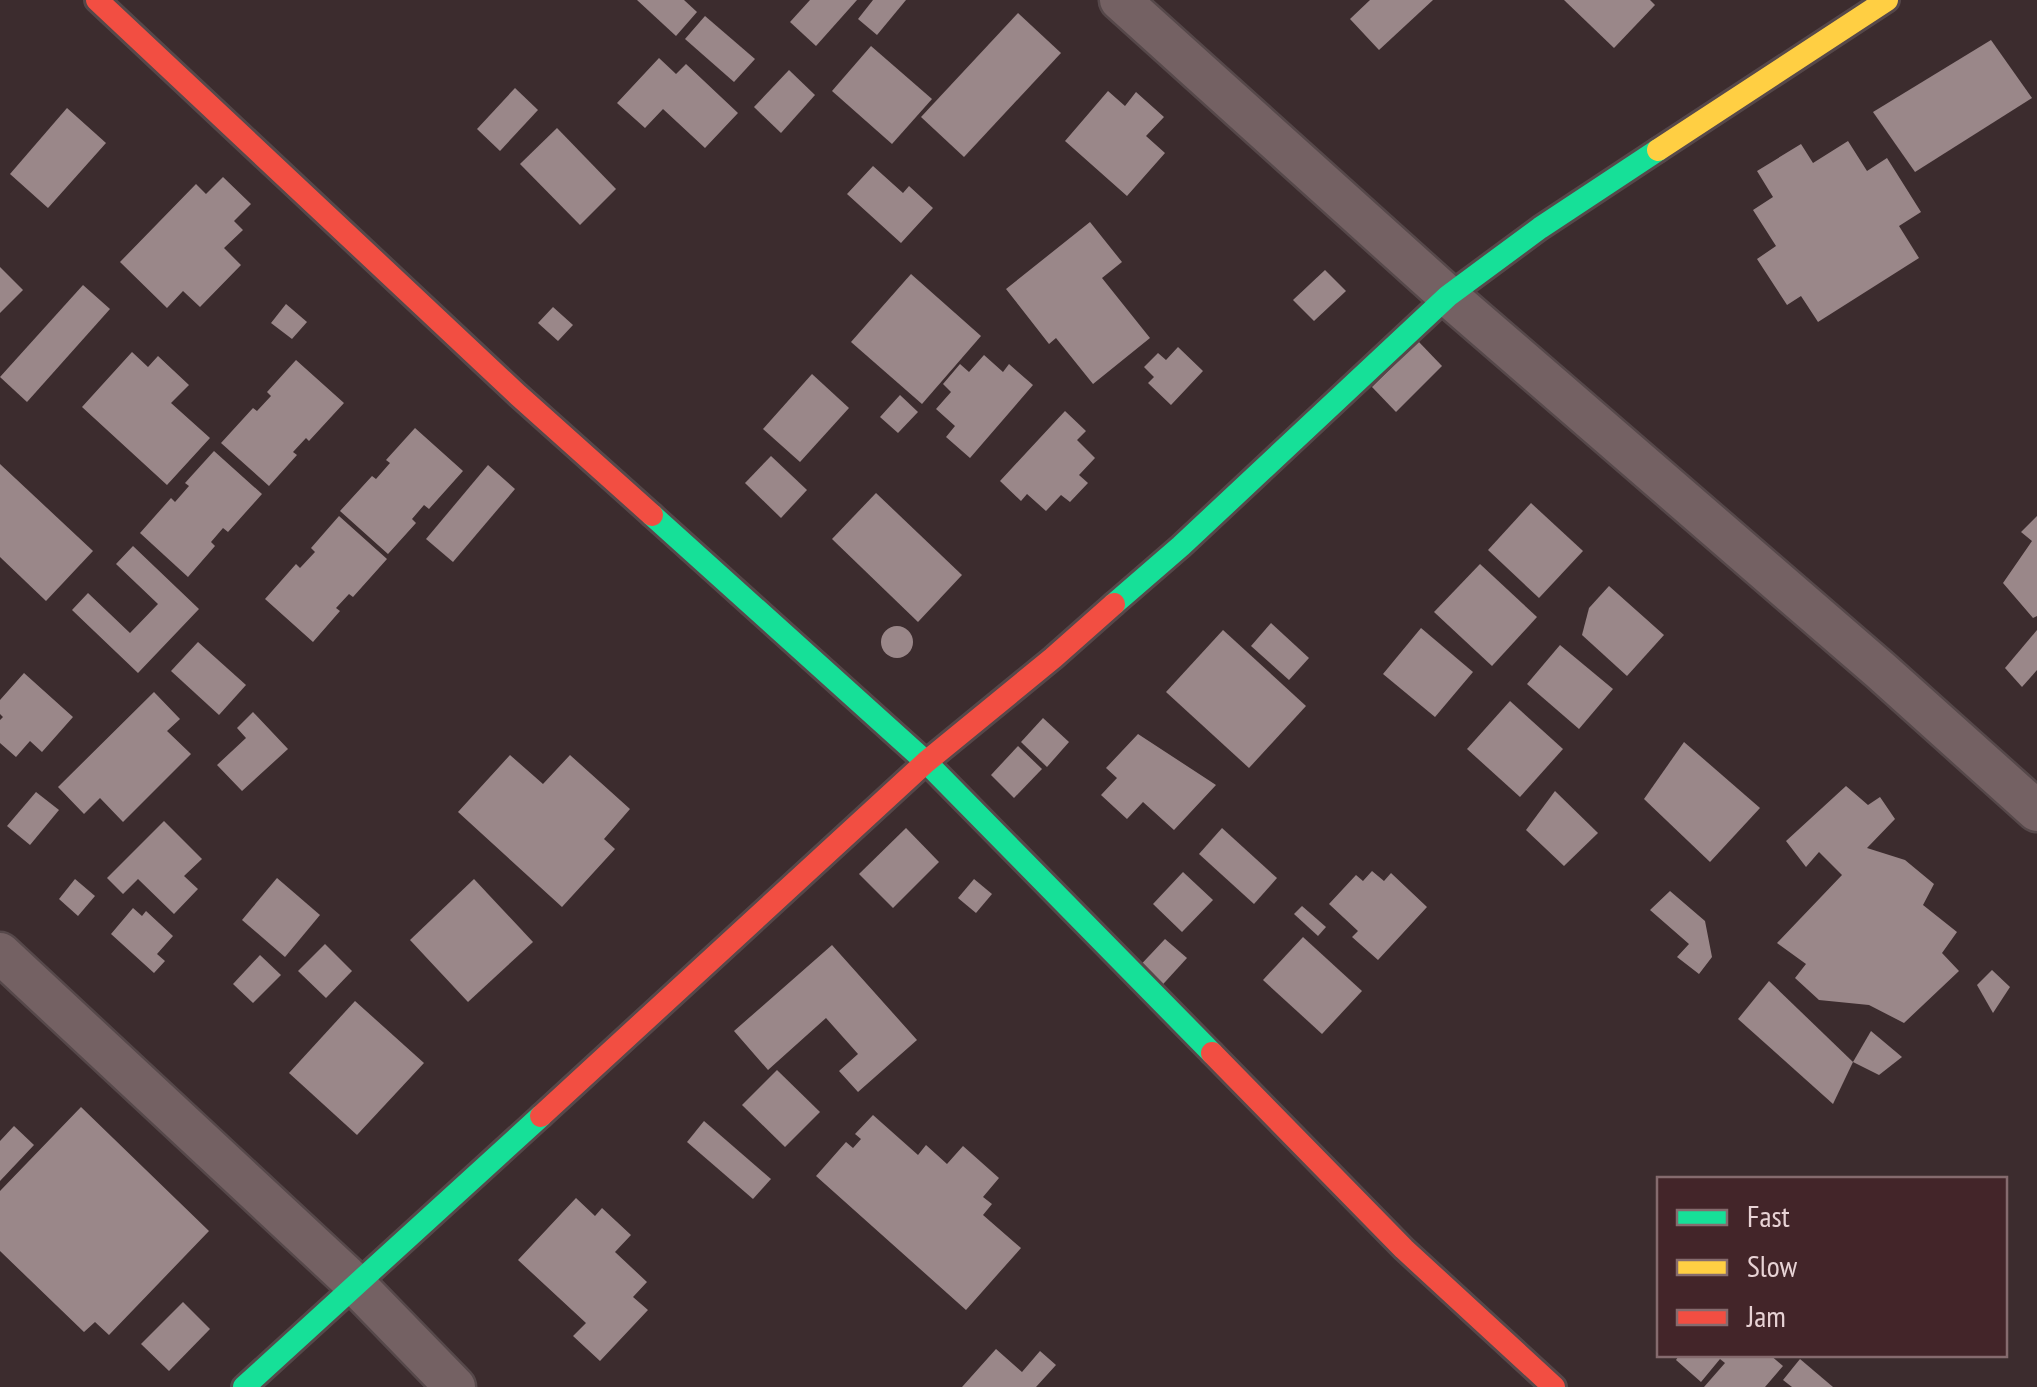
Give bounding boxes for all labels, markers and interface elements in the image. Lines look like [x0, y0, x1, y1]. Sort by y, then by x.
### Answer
legend [1657, 1177, 2007, 1357]
text: Fast [1747, 1196, 1791, 1235]
text: Slow [1747, 1246, 1798, 1285]
text: Jam [1746, 1296, 1786, 1335]

